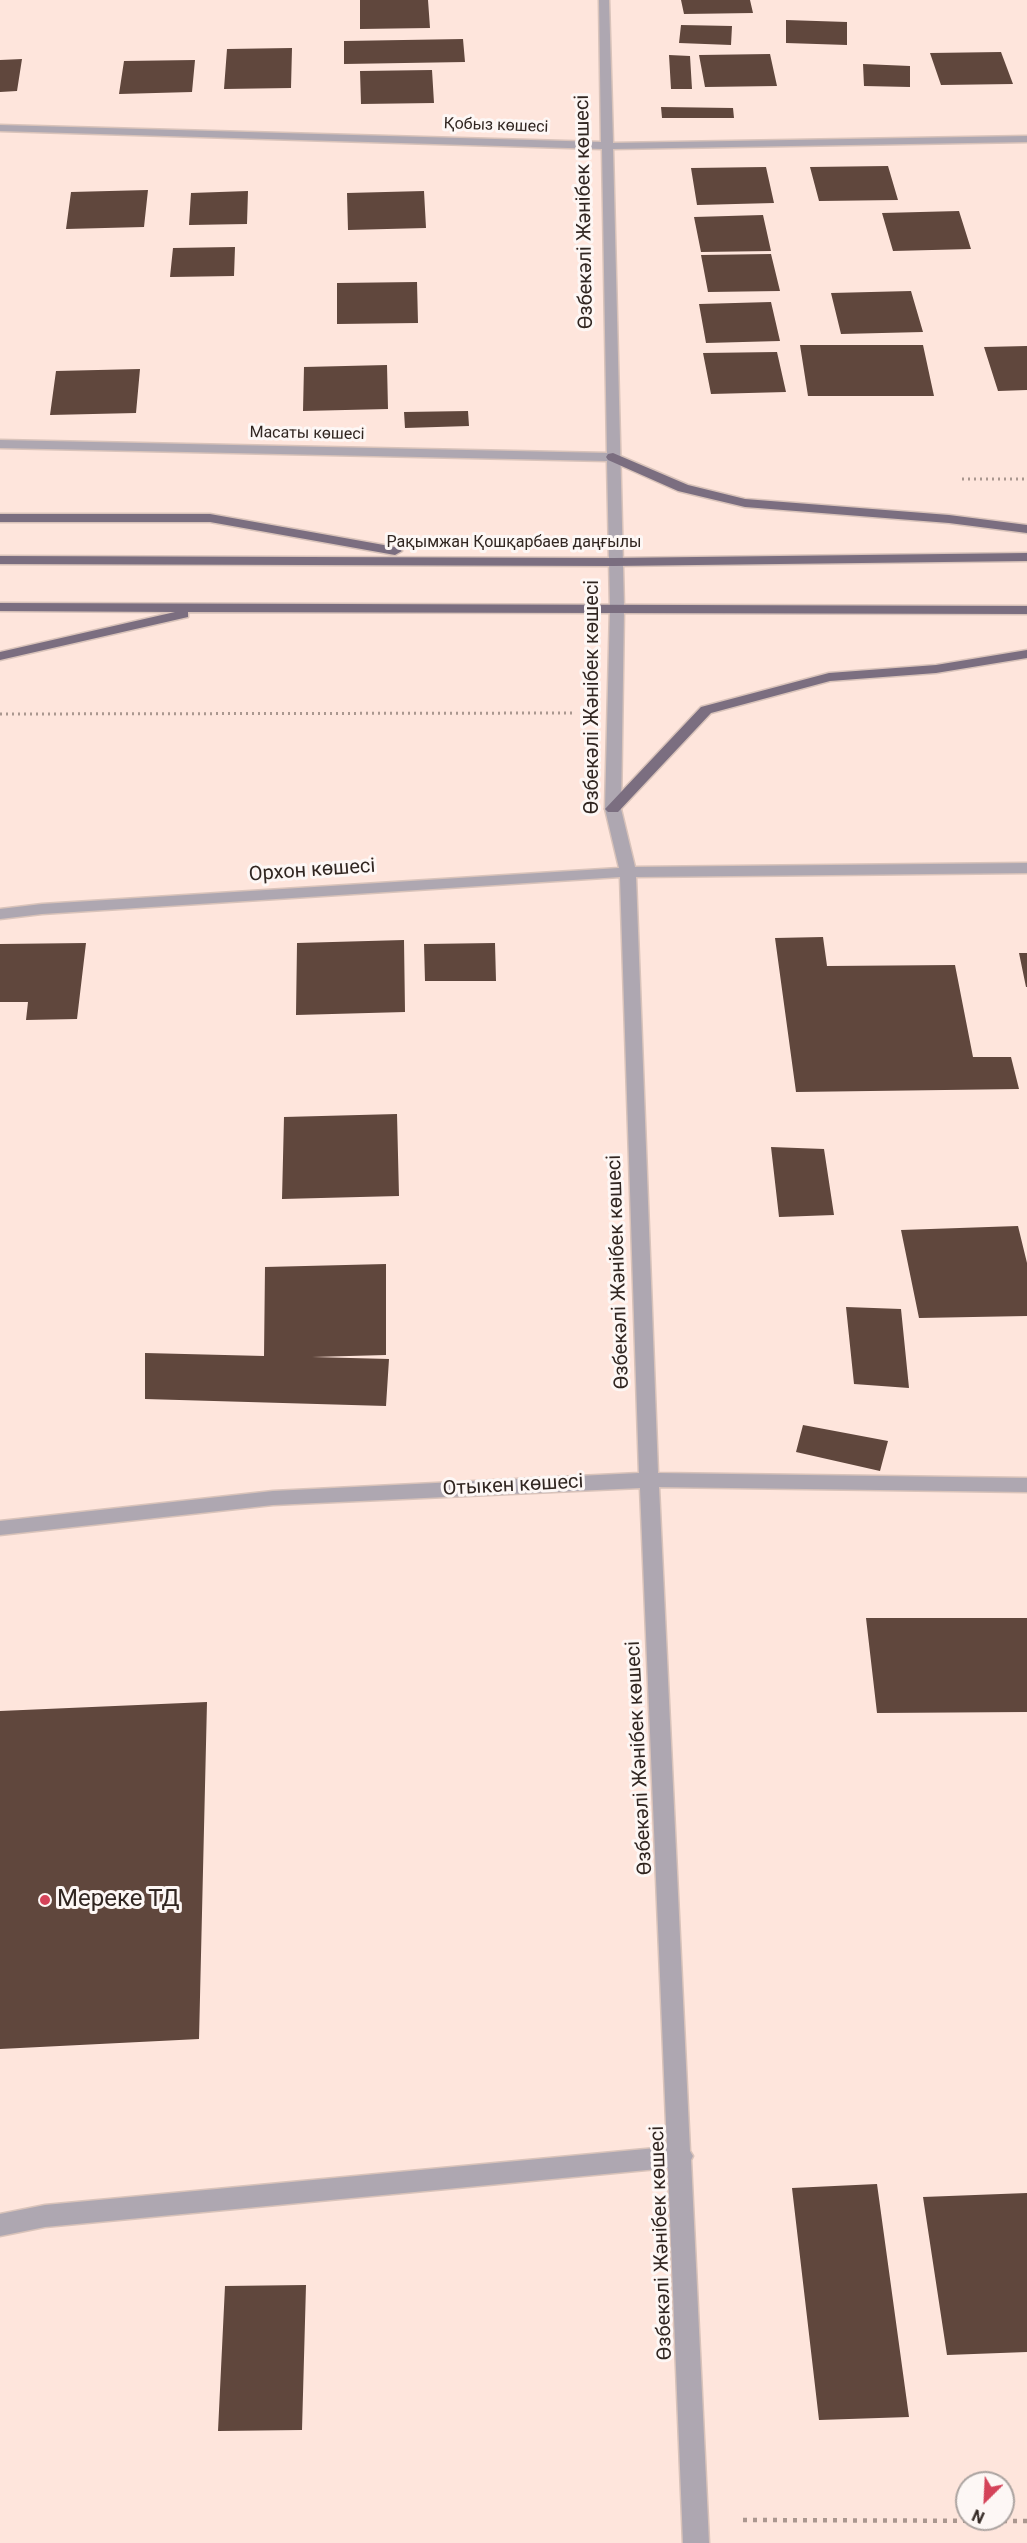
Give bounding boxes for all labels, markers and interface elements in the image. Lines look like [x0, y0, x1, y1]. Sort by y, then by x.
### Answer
street label: Өзбекәлі Жәнібек көшесі [571, 95, 599, 329]
street label: Қобыз көшесі [443, 115, 549, 137]
street label: Масаты көшесі [249, 423, 365, 445]
street label: Рақымжан Қошқарбаев даңғылы [387, 533, 641, 553]
street label: Өзбекәлі Жәнібек көшесі [581, 580, 605, 814]
street label: Орхон көшесі [248, 855, 376, 887]
street label: Өзбекәлі Жәнібек көшесі [603, 1154, 635, 1390]
street label: Отыкен көшесі [442, 1470, 584, 1502]
street label: Өзбекәлі Жәнібек көшесі [622, 1640, 658, 1876]
place label: Мереке ТД [57, 1886, 180, 1914]
marker: Мереке ТД [38, 1893, 52, 1907]
street label: Өзбекәлі Жәнібек көшесі [646, 2125, 678, 2361]
north arrow [955, 2471, 1015, 2531]
text: N [969, 2505, 987, 2527]

